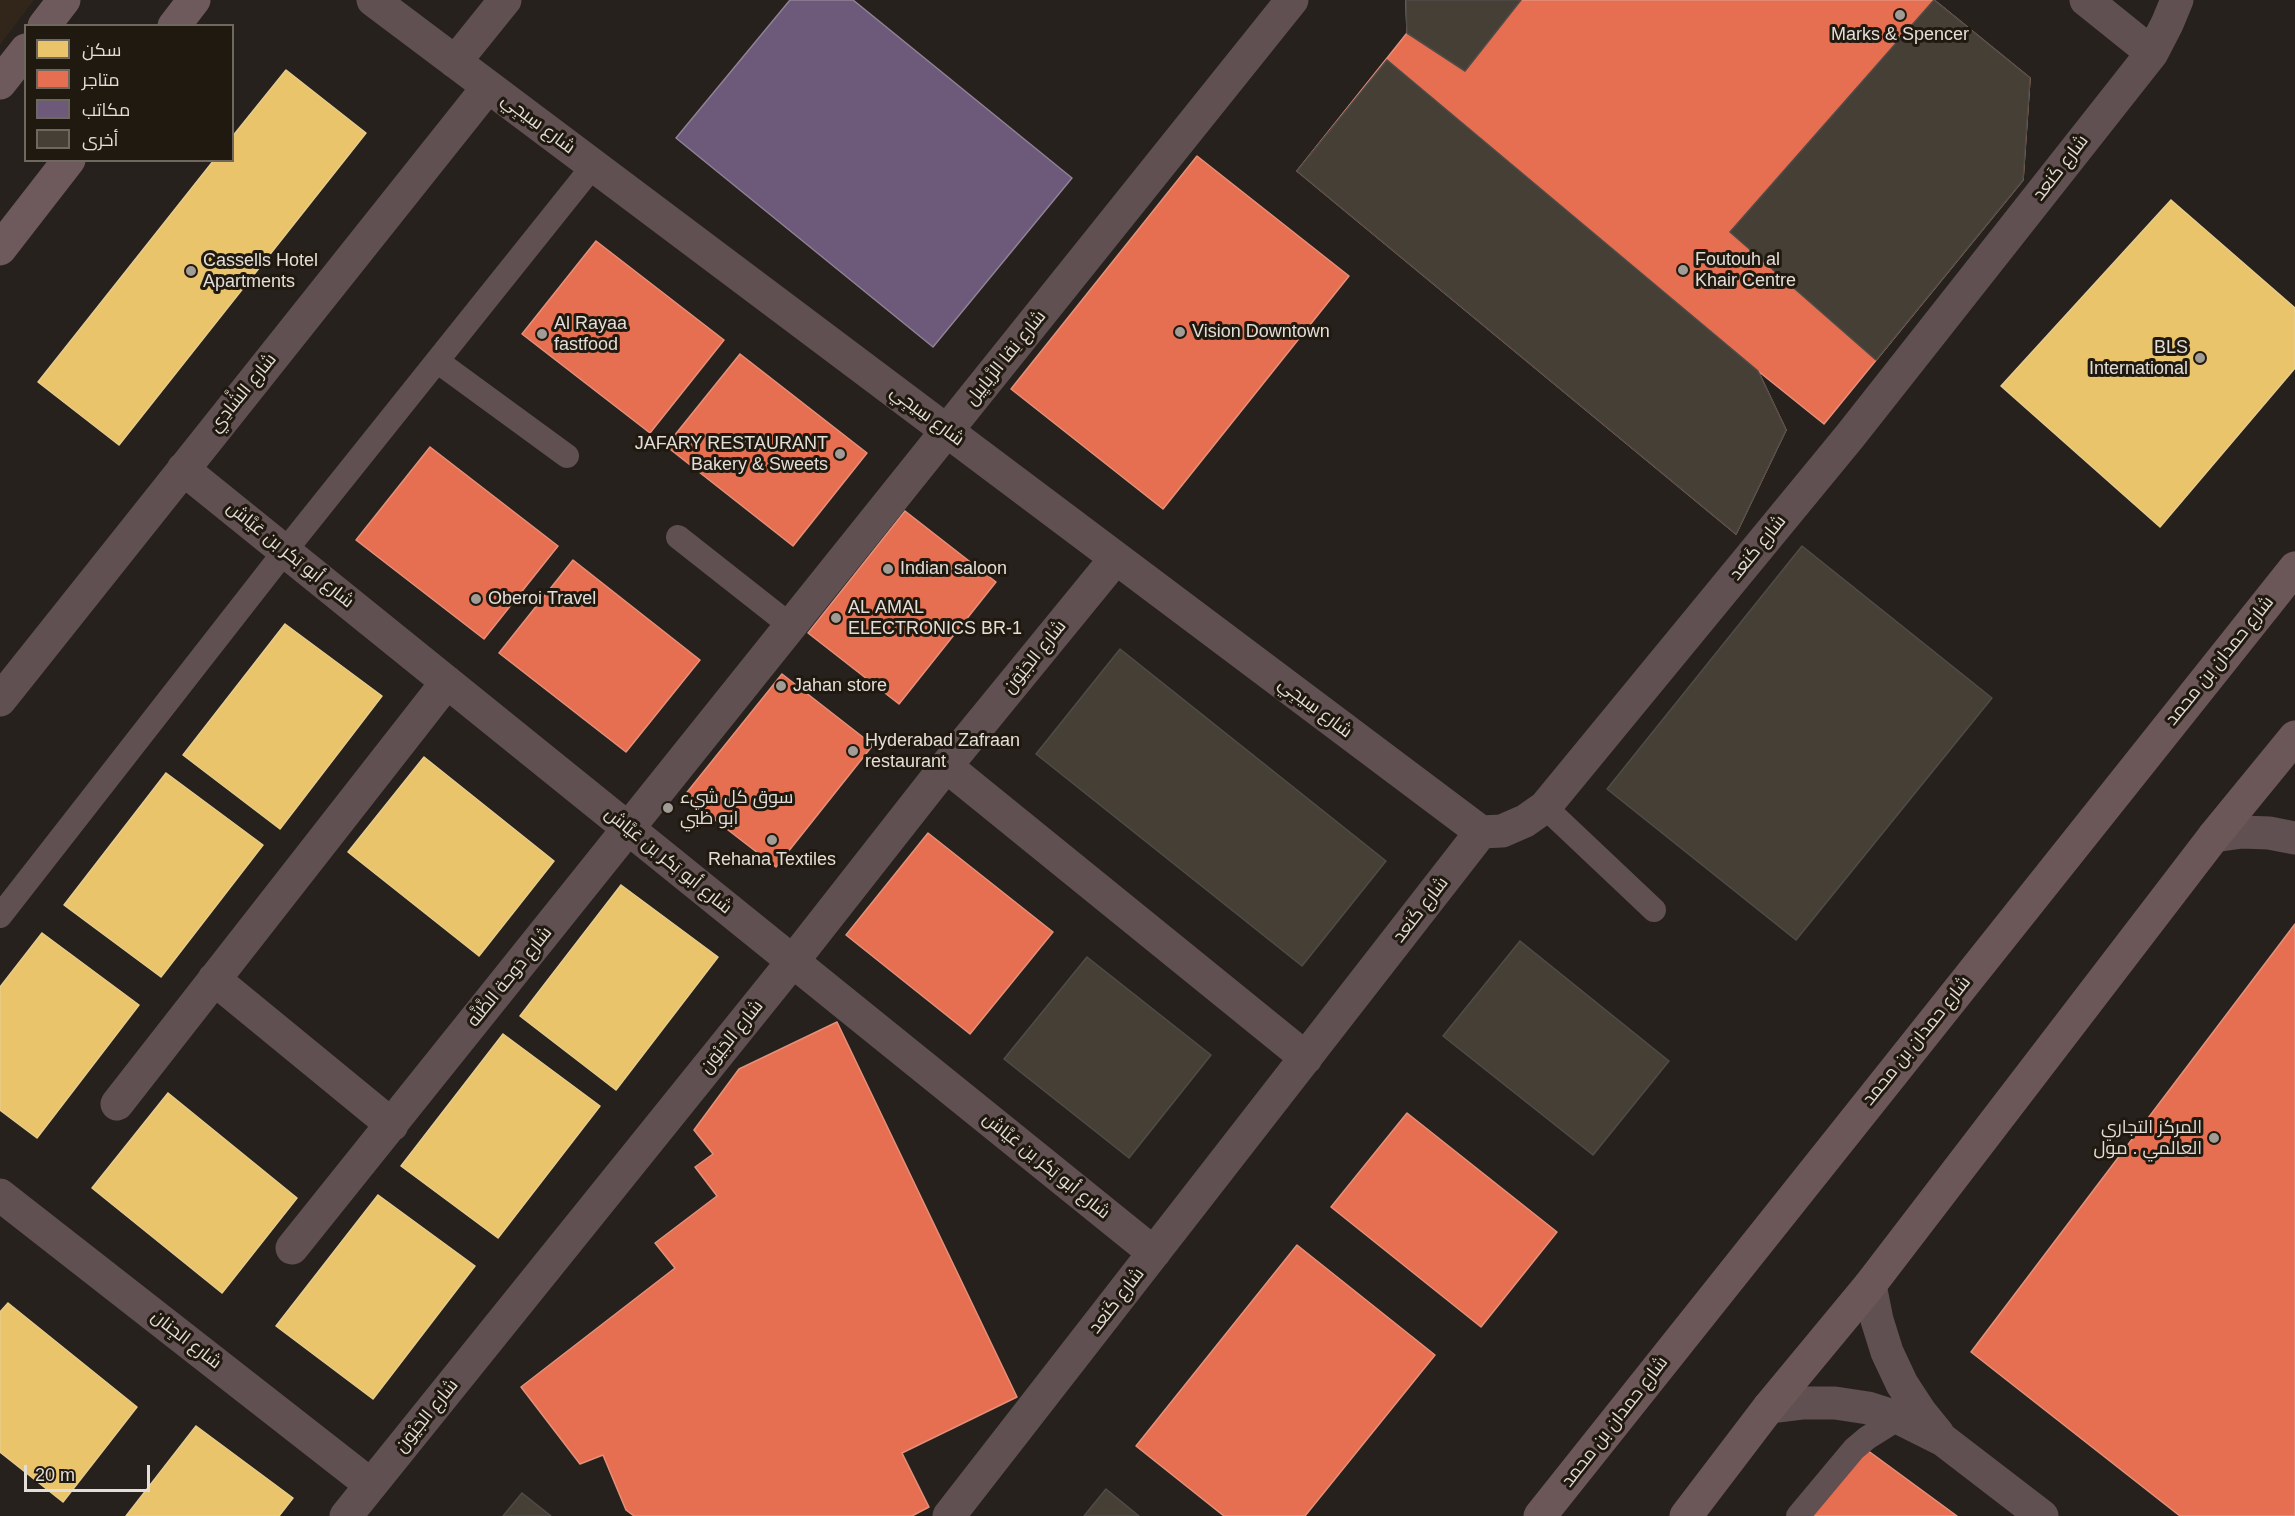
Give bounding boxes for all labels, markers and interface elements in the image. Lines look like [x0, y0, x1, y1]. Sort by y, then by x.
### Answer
marker: Marks & Spencer [1893, 8, 1907, 22]
legend [24, 24, 234, 162]
place label: Marks & Spencer [1831, 24, 1969, 46]
text: سكن [82, 40, 121, 60]
text: متاجر [82, 70, 120, 90]
street label: شارع سِيجِي [497, 89, 579, 159]
text: مكاتب [82, 100, 130, 120]
text: أخرى [82, 130, 118, 150]
street label: شارع كَنعد [2029, 131, 2093, 205]
place label: Foutouh al Khair Centre [1695, 249, 1796, 292]
place label: Cassells Hotel Apartments [203, 250, 318, 292]
marker: Foutouh al Khair Centre [1676, 263, 1690, 277]
marker: Cassells Hotel Apartments [184, 264, 198, 278]
street label: شارع نِقا الرَّيايِيل [961, 306, 1051, 410]
place label: Al Rayaa fastfood [554, 313, 627, 356]
place label: Vision Downtown [1192, 321, 1330, 343]
marker: Vision Downtown [1173, 325, 1187, 339]
marker: Al Rayaa fastfood [535, 327, 549, 341]
place label: BLS International [2089, 337, 2188, 380]
street label: شارع الشَّادِي [205, 349, 281, 437]
marker: BLS International [2193, 351, 2207, 365]
street label: شارع سِيجِي [886, 381, 968, 451]
place label: JAFARY RESTAURANT Bakery & Sweets [635, 433, 828, 476]
marker: JAFARY RESTAURANT Bakery & Sweets [833, 447, 847, 461]
street label: شارع أبو بَكر بن عَيَّاش [222, 497, 358, 613]
street label: شارع كَنعد [1725, 511, 1791, 585]
place label: Indian saloon [900, 558, 1007, 580]
marker: Indian saloon [881, 562, 895, 576]
place label: Oberoi Travel [488, 588, 596, 610]
marker: Oberoi Travel [469, 592, 483, 606]
street label: شارع حمدان بن محمد [2161, 592, 2279, 730]
place label: AL AMAL ELECTRONICS BR-1 [848, 597, 1022, 640]
marker: AL AMAL ELECTRONICS BR-1 [829, 611, 843, 625]
street label: شارع الجَيْوَن [999, 616, 1071, 698]
street label: شارع سِيجِي [1274, 673, 1356, 743]
place label: Jahan store [793, 675, 887, 697]
marker: Jahan store [774, 679, 788, 693]
place label: Hyderabad Zafraan restaurant [865, 730, 1020, 772]
marker: Hyderabad Zafraan restaurant [846, 744, 860, 758]
place label: سوق كل شيء ابو ظبي [680, 787, 794, 830]
marker: سوق كل شيء ابو ظبي [661, 801, 675, 815]
street label: شارع أبو بَكر بن عَيَّاش [600, 803, 736, 919]
marker: Rehana Textiles [765, 833, 779, 847]
place label: Rehana Textiles [708, 849, 836, 871]
street label: شارع كَنعد [1389, 873, 1453, 947]
street label: شارع دَوحة الظَّنَّه [463, 923, 557, 1031]
street label: شارع حمدان بن محمد [1858, 972, 1976, 1110]
street label: شارع الجَيْوَن [696, 996, 768, 1078]
street label: شارع أبو بَكر بن عَيَّاش [978, 1108, 1114, 1224]
place label: المركز التجاري العالمي . مول [2093, 1117, 2202, 1160]
marker: المركز التجاري العالمي . مول [2207, 1131, 2221, 1145]
street label: شارع كَنعد [1085, 1264, 1149, 1338]
street label: شارع الجِنان [147, 1306, 225, 1374]
street label: شارع حمدان بن محمد [1557, 1352, 1673, 1492]
street label: شارع الجَيْوَن [391, 1375, 463, 1457]
scale bar [27, 1453, 153, 1491]
text: 20 m [35, 1465, 75, 1485]

